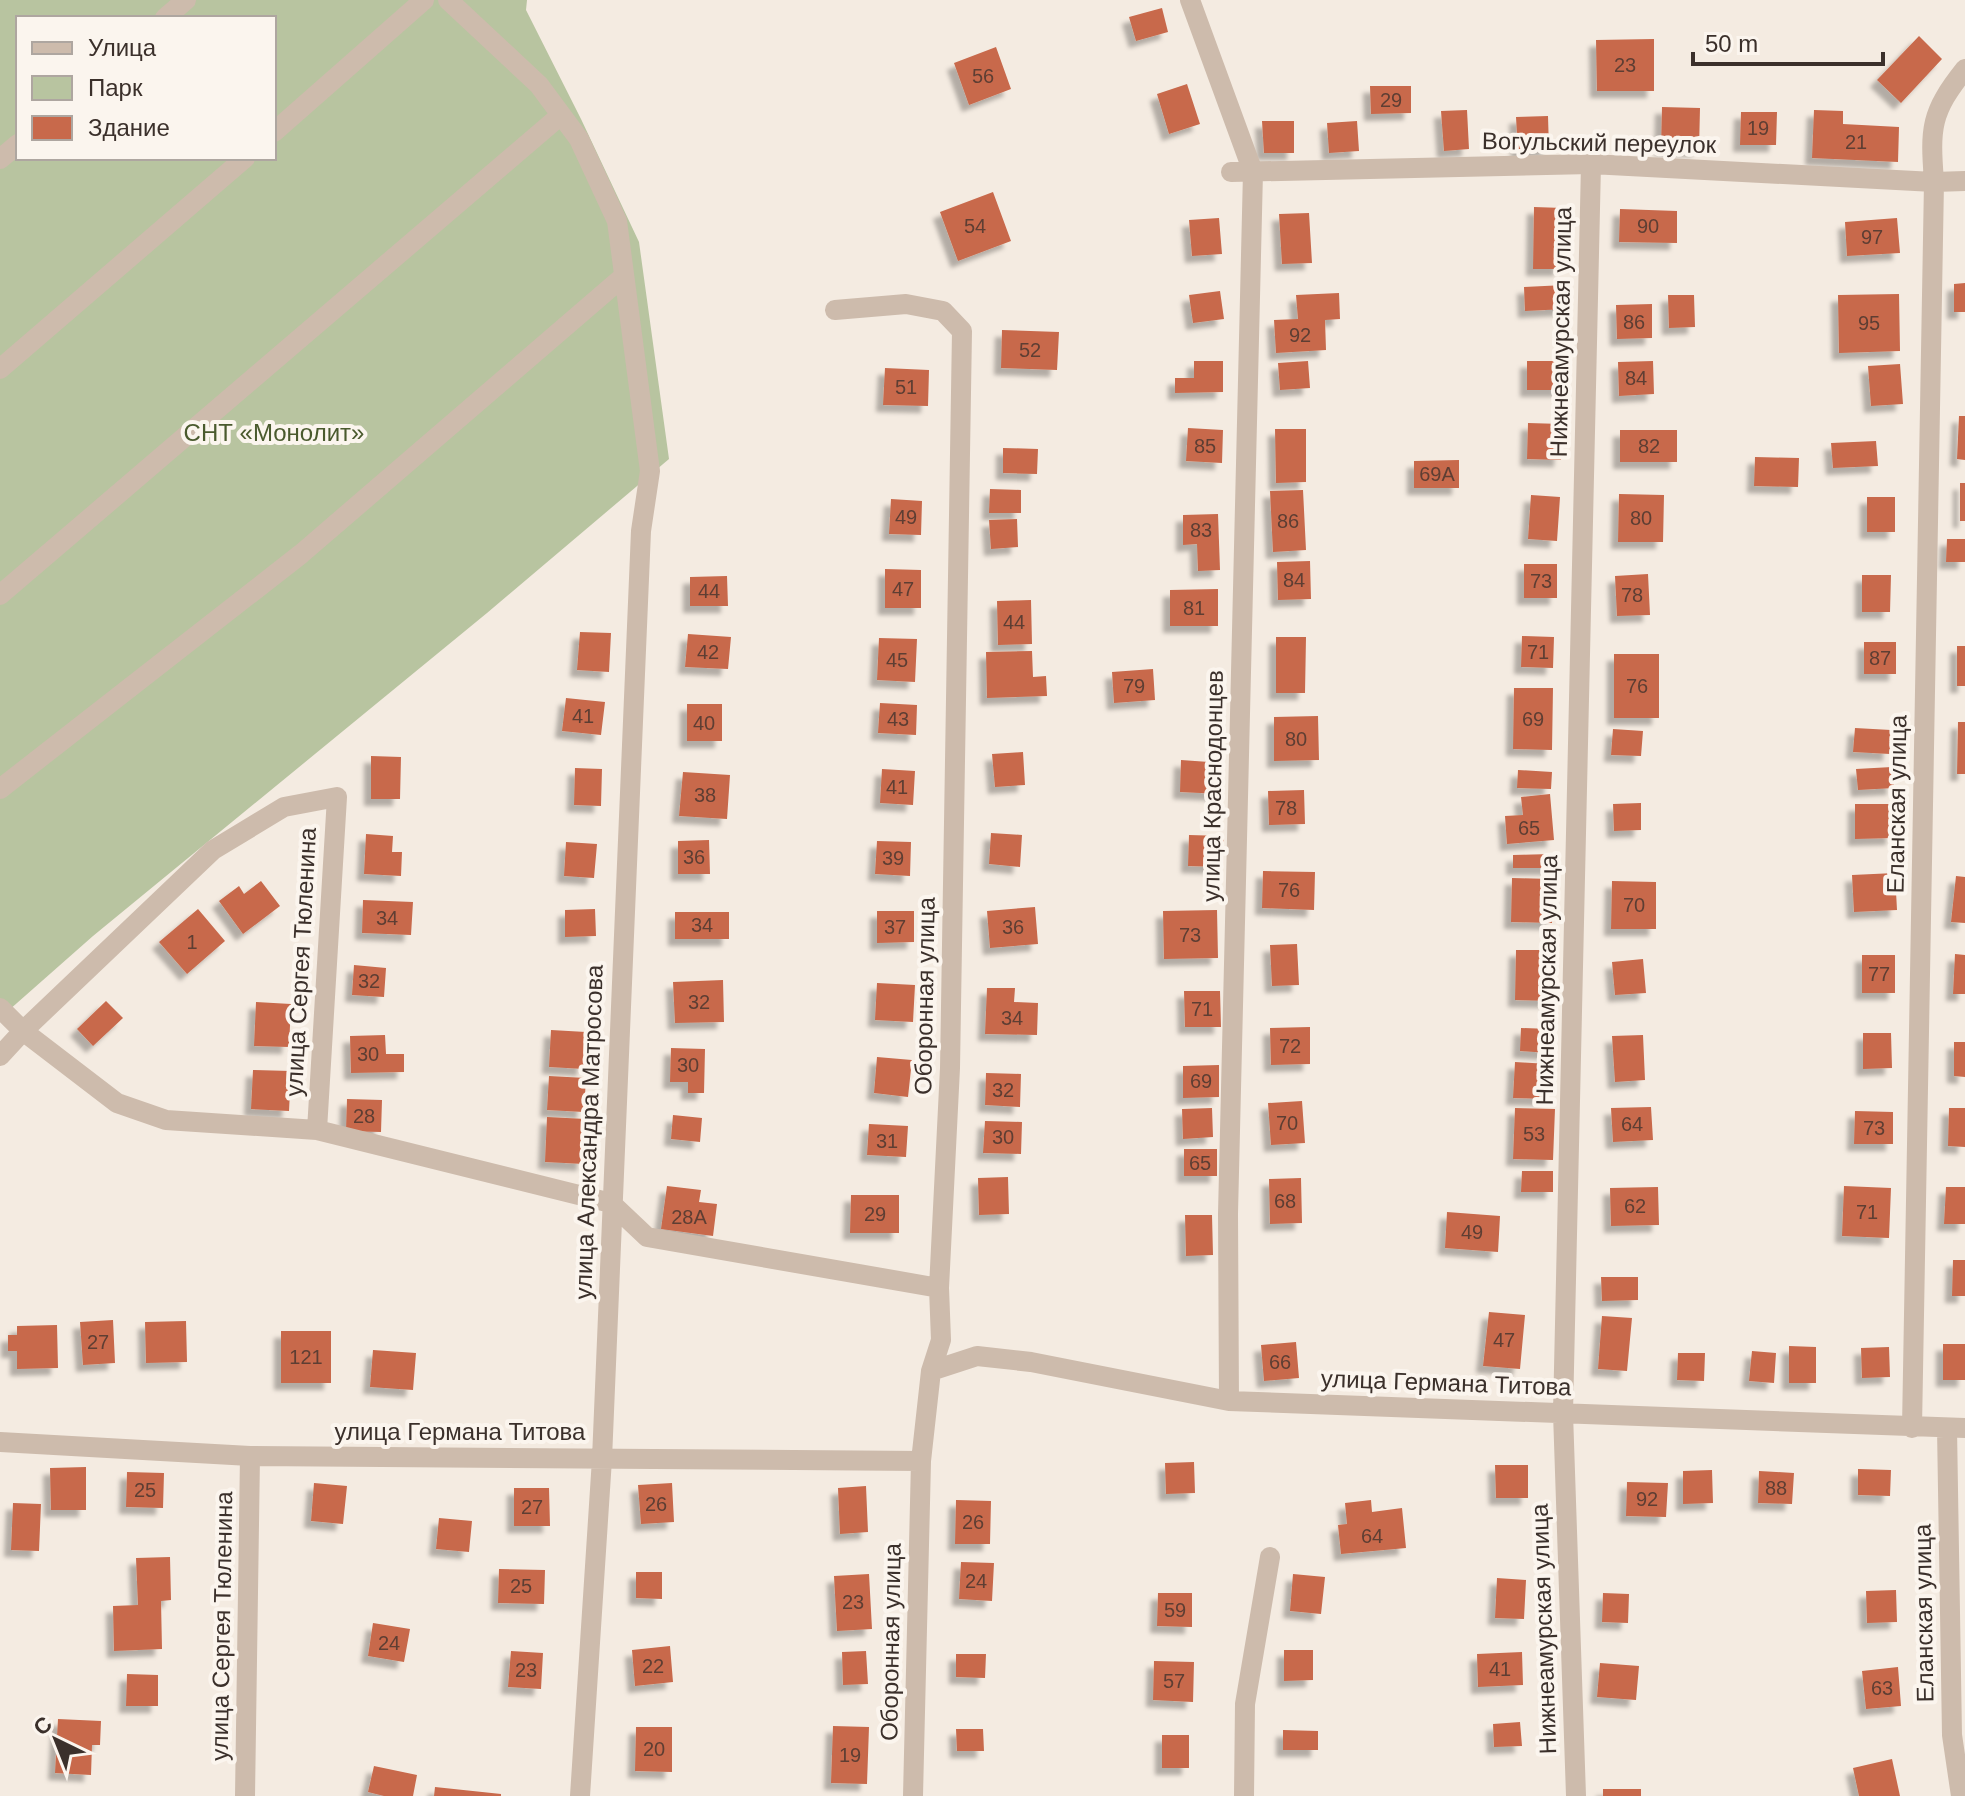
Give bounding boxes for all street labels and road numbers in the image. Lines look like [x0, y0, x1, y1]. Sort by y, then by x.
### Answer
street label: Вогульский переулок [1482, 127, 1717, 158]
street label: Нижнеамурская улица [1545, 206, 1576, 458]
street label: улица Краснодонцев [1197, 670, 1228, 902]
street label: Еланская улица [1881, 714, 1912, 894]
street label: улица Сергея Тюленина [280, 826, 321, 1097]
street label: Нижнеамурская улица [1531, 854, 1562, 1106]
street label: Оборонная улица [909, 896, 940, 1095]
street label: улица Александра Матросова [569, 963, 608, 1300]
street label: улица Германа Титова [1320, 1365, 1572, 1400]
street label: улица Германа Титова [335, 1418, 586, 1445]
street label: улица Сергея Тюленина [206, 1490, 237, 1761]
street label: Нижнеамурская улица [1526, 1503, 1561, 1755]
street label: Еланская улица [1908, 1523, 1939, 1703]
street label: Оборонная улица [875, 1542, 906, 1741]

